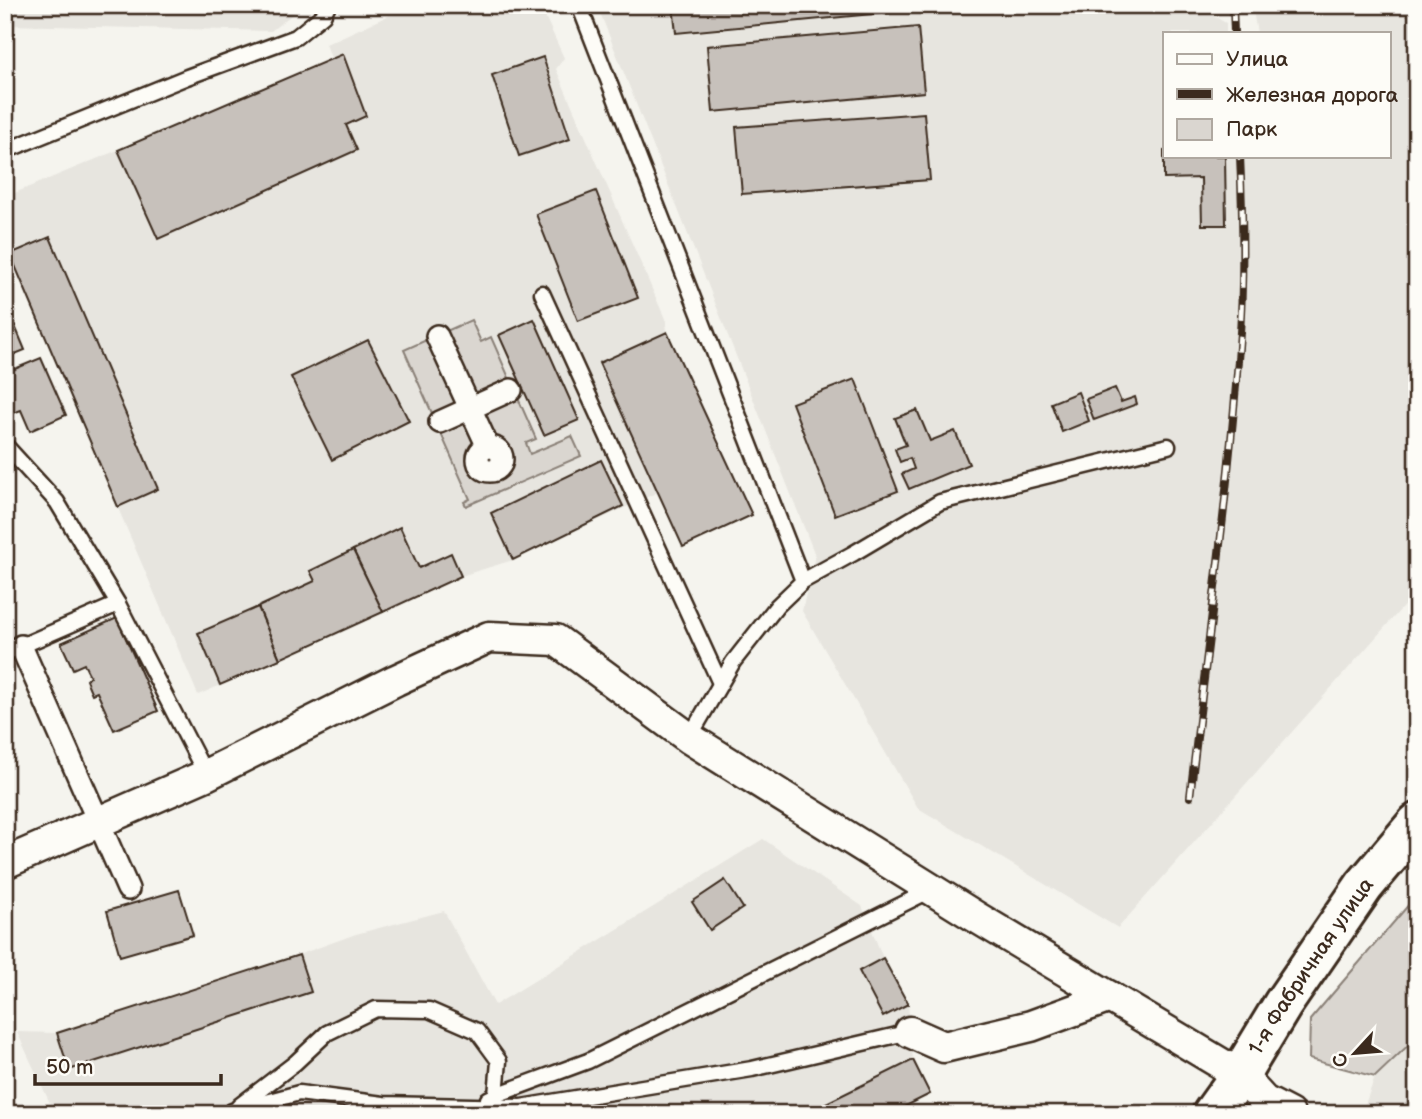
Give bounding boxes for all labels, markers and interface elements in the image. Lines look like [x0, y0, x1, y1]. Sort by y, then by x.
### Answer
legend [1163, 32, 1390, 158]
text: Улица [1226, 47, 1289, 72]
text: Железная дорога [1226, 83, 1399, 108]
text: Парк [1226, 117, 1277, 142]
street label: 1-я Фабричная улица [1243, 872, 1379, 1059]
north arrow [1320, 1018, 1390, 1088]
scale bar [35, 1042, 220, 1086]
text: С [1328, 1049, 1354, 1071]
text: 50 m [46, 1055, 93, 1080]

